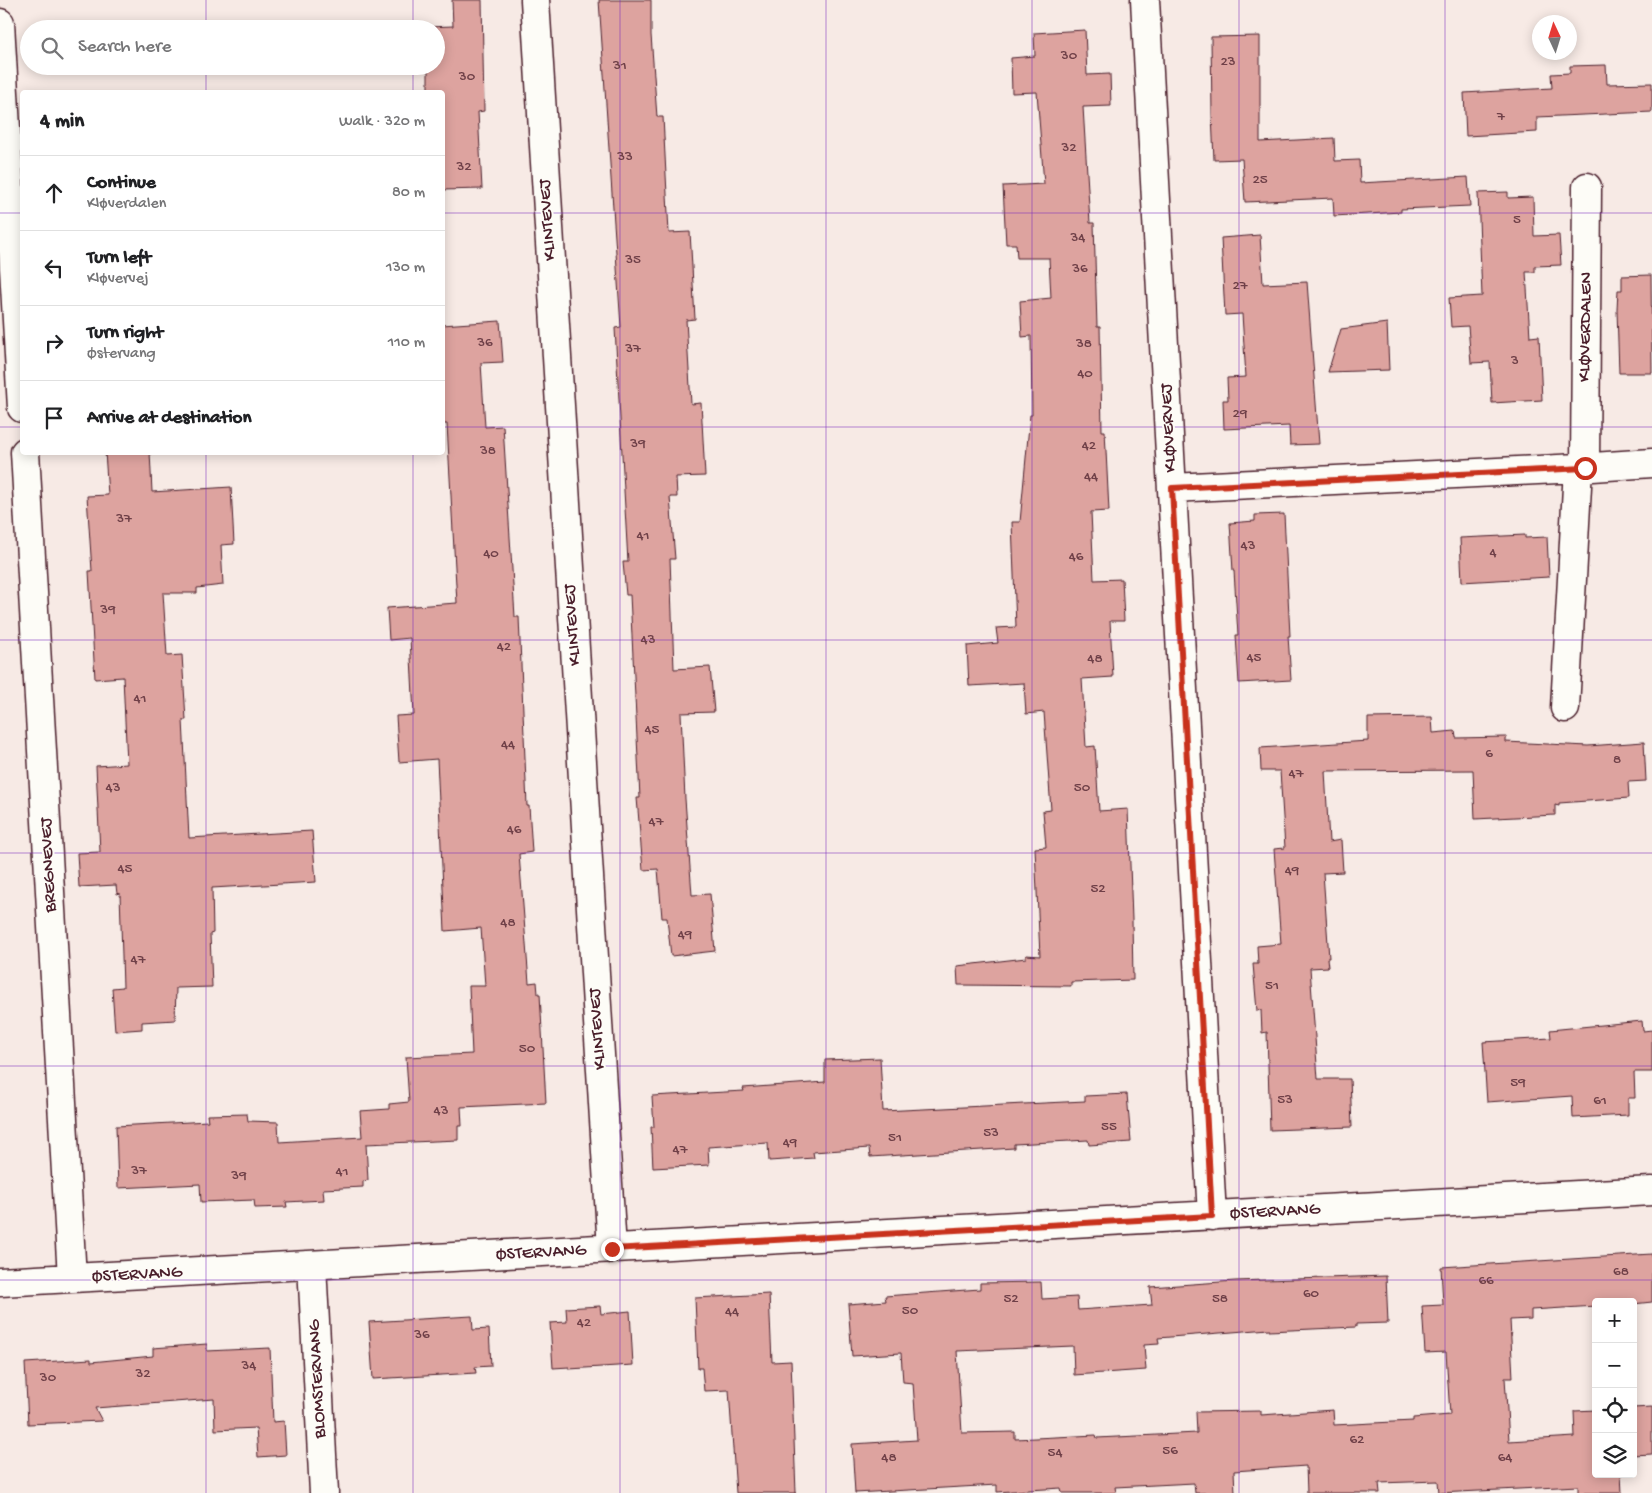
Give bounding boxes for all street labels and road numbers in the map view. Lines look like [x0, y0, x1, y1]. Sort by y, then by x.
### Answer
street label: KLINTEVEJ [535, 177, 561, 261]
street label: KLØVERDALEN [1575, 272, 1597, 382]
street label: KLØVERVEJ [1156, 382, 1182, 473]
street label: KLINTEVEJ [560, 582, 586, 666]
street label: BREGNEVEJ [36, 816, 62, 914]
street label: KLINTEVEJ [585, 986, 611, 1070]
street label: ØSTERVANG [1229, 1199, 1321, 1225]
street label: ØSTERVANG [495, 1240, 587, 1266]
street label: ØSTERVANG [91, 1262, 183, 1288]
street label: BLOMSTERVANG [304, 1319, 332, 1440]

